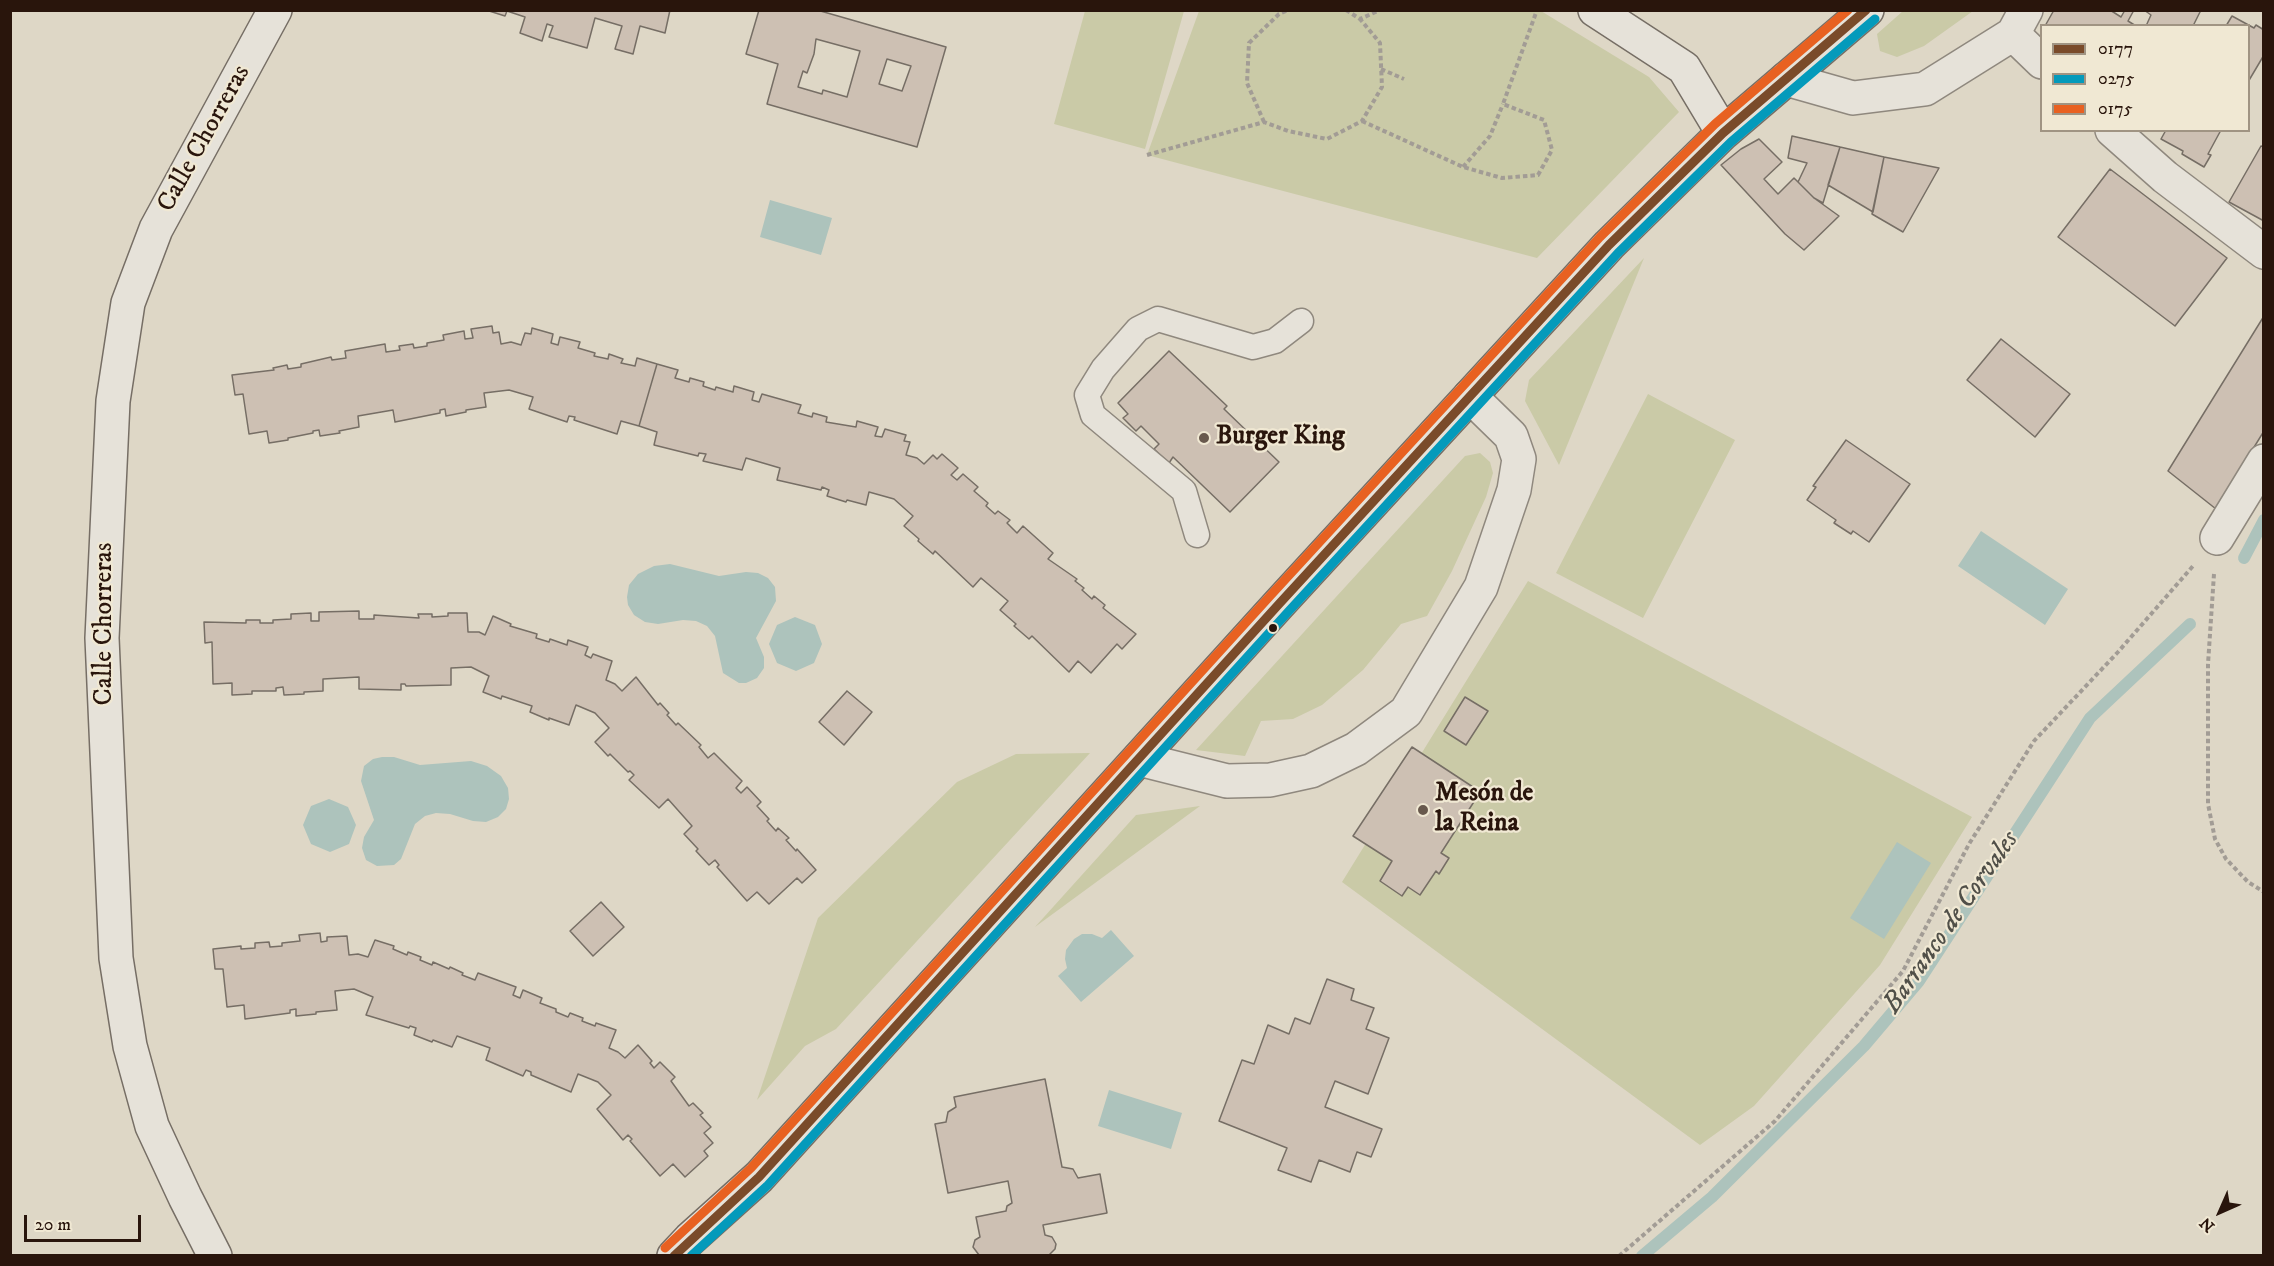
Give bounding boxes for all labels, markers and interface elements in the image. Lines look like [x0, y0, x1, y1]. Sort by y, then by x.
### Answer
legend [2040, 24, 2250, 132]
text: 0177 [2098, 38, 2133, 60]
street label: Calle Chorreras [152, 60, 258, 218]
text: 0275 [2098, 68, 2134, 90]
text: 0175 [2098, 98, 2133, 120]
place label: Burger King [1216, 422, 1345, 454]
marker: Burger King [1197, 431, 1211, 445]
street label: Calle Chorreras [90, 542, 122, 706]
unlabelled marker [1267, 622, 1279, 634]
place label: Mesón de la Reina [1435, 779, 1533, 840]
marker: Mesón de la Reina [1416, 803, 1430, 817]
water label: Barranco de Corvales [1877, 826, 2027, 1020]
north arrow [2190, 1182, 2250, 1242]
scale bar [27, 1203, 144, 1241]
text: N [2196, 1213, 2219, 1236]
text: 20 m [35, 1214, 71, 1236]

